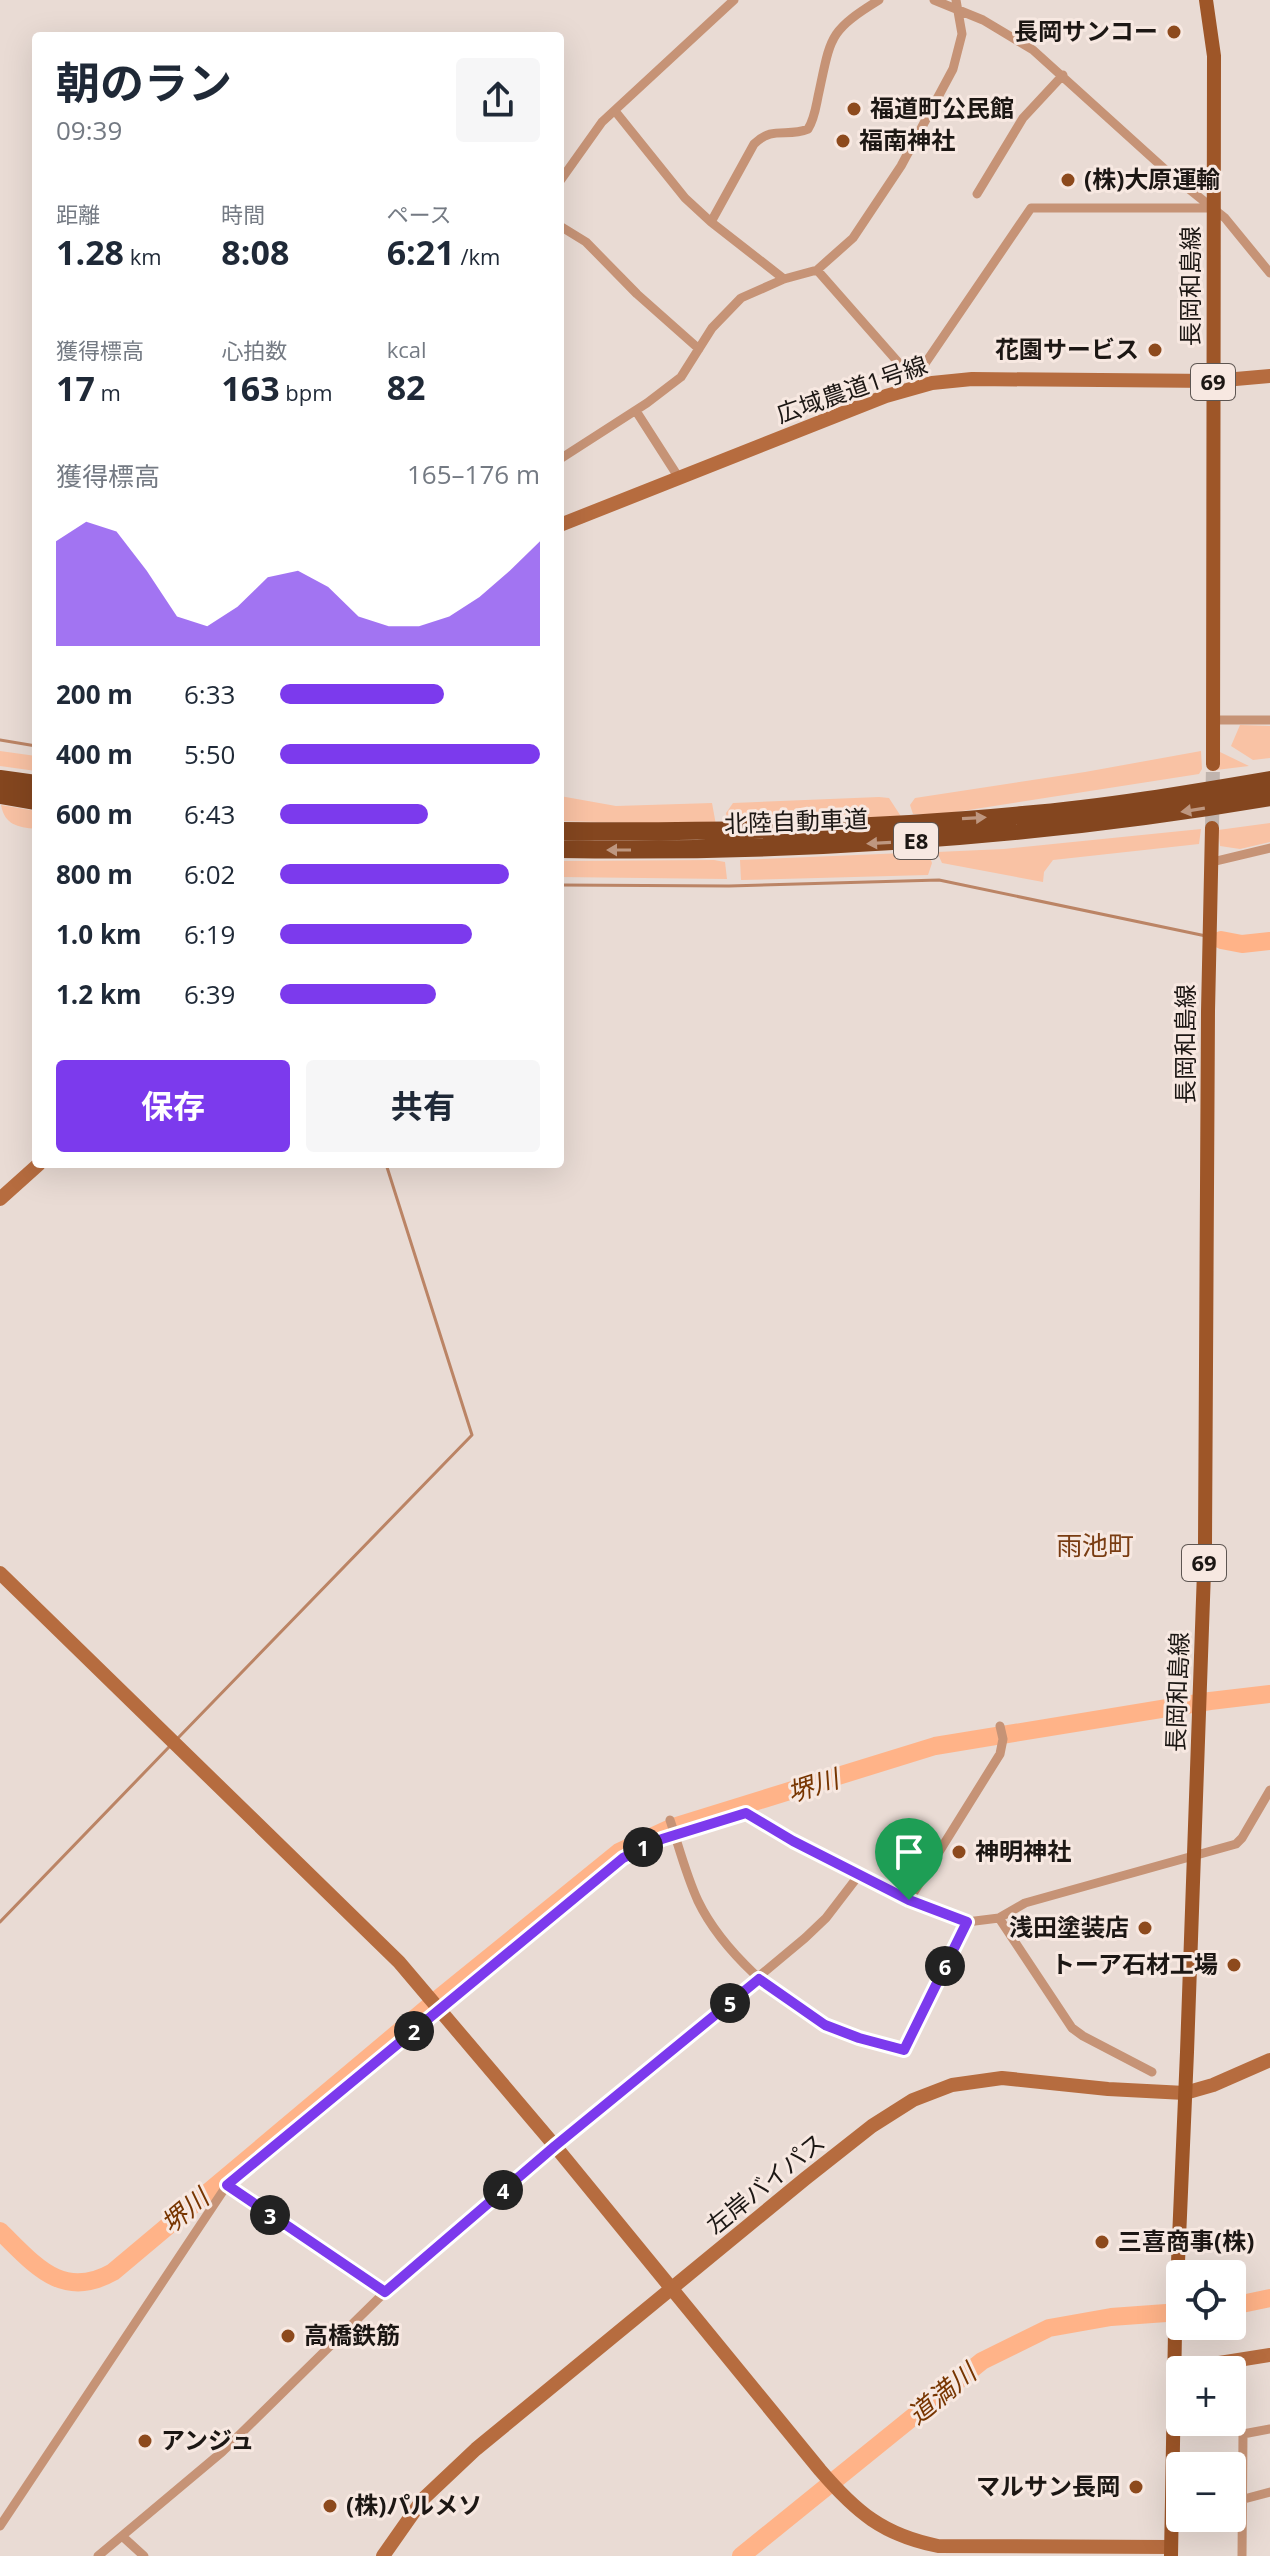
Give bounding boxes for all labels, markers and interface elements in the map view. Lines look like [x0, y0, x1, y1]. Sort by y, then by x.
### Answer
place label: 長岡サンコー [1014, 14, 1158, 47]
marker: 長岡サンコー [1165, 23, 1183, 41]
text: 朝のラン [56, 52, 232, 112]
button: share [456, 58, 540, 142]
place label: 福道町公民館 [870, 91, 1014, 124]
marker: 福道町公民館 [845, 100, 863, 118]
text: 09:39 [56, 112, 122, 148]
place label: 福南神社 [859, 123, 955, 156]
marker: 福南神社 [834, 132, 852, 150]
place label: (株)大原運輸 [1084, 162, 1220, 195]
marker: (株)大原運輸 [1059, 171, 1077, 189]
text: 距離 [56, 199, 100, 229]
text: 時間 [221, 199, 265, 229]
text: ペース [387, 199, 452, 229]
street label: 長岡和島線 [1173, 226, 1206, 346]
text: 1.28 [56, 229, 124, 275]
text: 8:08 [221, 229, 289, 275]
text: 6:21 [387, 229, 455, 275]
text: km [124, 241, 162, 271]
text: /km [455, 241, 500, 271]
place label: 花園サービス [995, 332, 1139, 365]
text: kcal [387, 334, 427, 364]
text: 獲得標高 [56, 335, 144, 365]
text: 心拍数 [221, 335, 287, 365]
marker: 花園サービス [1146, 341, 1164, 359]
street label: 広域農道1号線 [772, 347, 931, 430]
text: 82 [387, 364, 426, 410]
road number: 69 [1191, 364, 1235, 400]
text: 17 [56, 365, 95, 411]
text: 163 [221, 365, 280, 411]
text: m [95, 377, 121, 407]
text: bpm [280, 377, 333, 407]
text: 165–176 m [407, 456, 540, 492]
text: 獲得標高 [56, 458, 160, 494]
text: 200 m [56, 676, 133, 712]
text: 6:33 [184, 676, 235, 712]
text: 400 m [56, 736, 133, 772]
text: 5:50 [184, 736, 235, 772]
text: 600 m [56, 796, 133, 832]
text: 6:43 [184, 796, 235, 832]
street label: 北陸自動車道 [723, 801, 868, 840]
one-way arrow [1180, 804, 1205, 817]
one-way arrow [962, 812, 987, 825]
road number: E8 [894, 823, 938, 859]
one-way arrow [866, 837, 891, 850]
one-way arrow [606, 843, 631, 856]
text: 800 m [56, 856, 133, 892]
text: 6:02 [184, 856, 235, 892]
text: 1.0 km [56, 916, 142, 952]
text: 6:19 [184, 916, 235, 952]
text: 1.2 km [56, 976, 142, 1012]
text: 6:39 [184, 976, 235, 1012]
street label: 長岡和島線 [1168, 984, 1201, 1104]
button: 保存 [56, 1060, 290, 1152]
button: 共有 [306, 1060, 540, 1152]
district label: 雨池町 [1056, 1527, 1134, 1563]
road number: 69 [1182, 1545, 1226, 1581]
street label: 長岡和島線 [1158, 1631, 1195, 1752]
water label: 堺川 [782, 1759, 846, 1810]
pin [875, 1818, 943, 1900]
pin: 1 [623, 1827, 663, 1867]
icon: arrive [887, 1830, 931, 1874]
text: 1 [637, 1832, 649, 1862]
place label: 神明神社 [975, 1834, 1071, 1867]
marker: 神明神社 [950, 1843, 968, 1861]
place label: 浅田塗装店 [1009, 1910, 1129, 1943]
marker: 浅田塗装店 [1136, 1919, 1154, 1937]
pin: 6 [925, 1946, 965, 1986]
place label: トーア石材工場 [1051, 1947, 1218, 1980]
text: 6 [939, 1951, 951, 1981]
marker: トーア石材工場 [1225, 1956, 1243, 1974]
pin: 5 [710, 1983, 750, 2023]
text: 5 [724, 1988, 736, 2018]
pin: 2 [394, 2011, 434, 2051]
text: 2 [408, 2016, 420, 2046]
street label: 左岸バイパス [699, 2125, 831, 2241]
pin: 4 [483, 2170, 523, 2210]
text: 4 [497, 2175, 509, 2205]
water label: 堺川 [153, 2178, 218, 2241]
pin: 3 [250, 2195, 290, 2235]
text: 3 [264, 2200, 276, 2230]
place label: 三喜商事(株) [1118, 2224, 1254, 2257]
marker: 三喜商事(株) [1093, 2233, 1111, 2251]
map controls [1166, 2260, 1246, 2532]
button: locate [1166, 2260, 1246, 2340]
place label: 高橋鉄筋 [304, 2318, 400, 2351]
marker: 高橋鉄筋 [279, 2327, 297, 2345]
water label: 道満川 [900, 2353, 985, 2432]
button: + [1166, 2356, 1246, 2436]
place label: アンジュ [161, 2423, 254, 2456]
marker: アンジュ [136, 2432, 154, 2450]
button: − [1166, 2452, 1246, 2532]
place label: マルサン長岡 [976, 2469, 1120, 2502]
marker: マルサン長岡 [1127, 2478, 1145, 2496]
place label: (株)パルメソ [346, 2488, 482, 2521]
marker: (株)パルメソ [321, 2497, 339, 2515]

